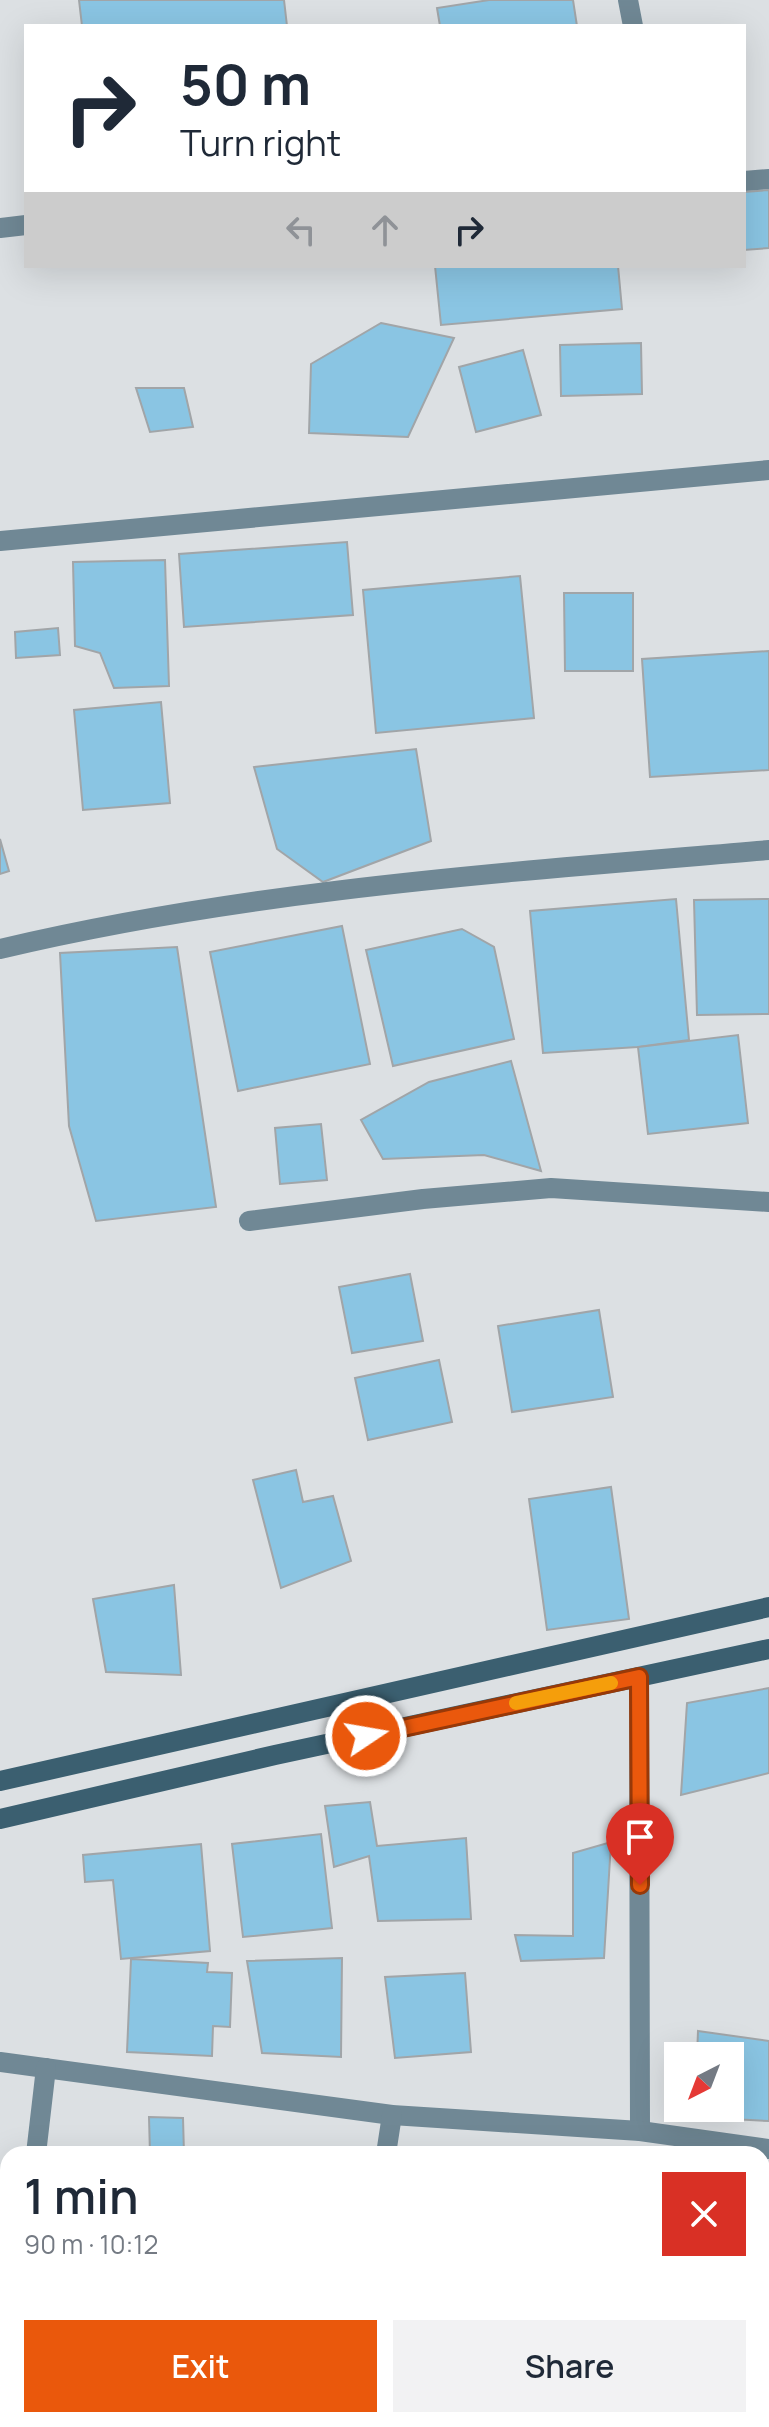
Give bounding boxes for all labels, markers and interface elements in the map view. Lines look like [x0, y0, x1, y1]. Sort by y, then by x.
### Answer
text: 50 m [180, 45, 311, 122]
icon: right [48, 56, 152, 160]
text: Turn right [180, 118, 341, 167]
icon: left [279, 208, 323, 252]
icon: ahead [363, 208, 407, 252]
icon: right [447, 208, 491, 252]
position arrow [324, 1694, 408, 1778]
pin [606, 1803, 674, 1885]
icon: arrive [618, 1815, 662, 1859]
north arrow [664, 2042, 744, 2122]
map controls [664, 2042, 744, 2122]
text: 1 min [24, 2163, 138, 2228]
button: close [662, 2172, 746, 2256]
text: 90 m · 10:12 [24, 2226, 158, 2262]
button: Exit [24, 2320, 377, 2412]
button: Share [393, 2320, 746, 2412]

